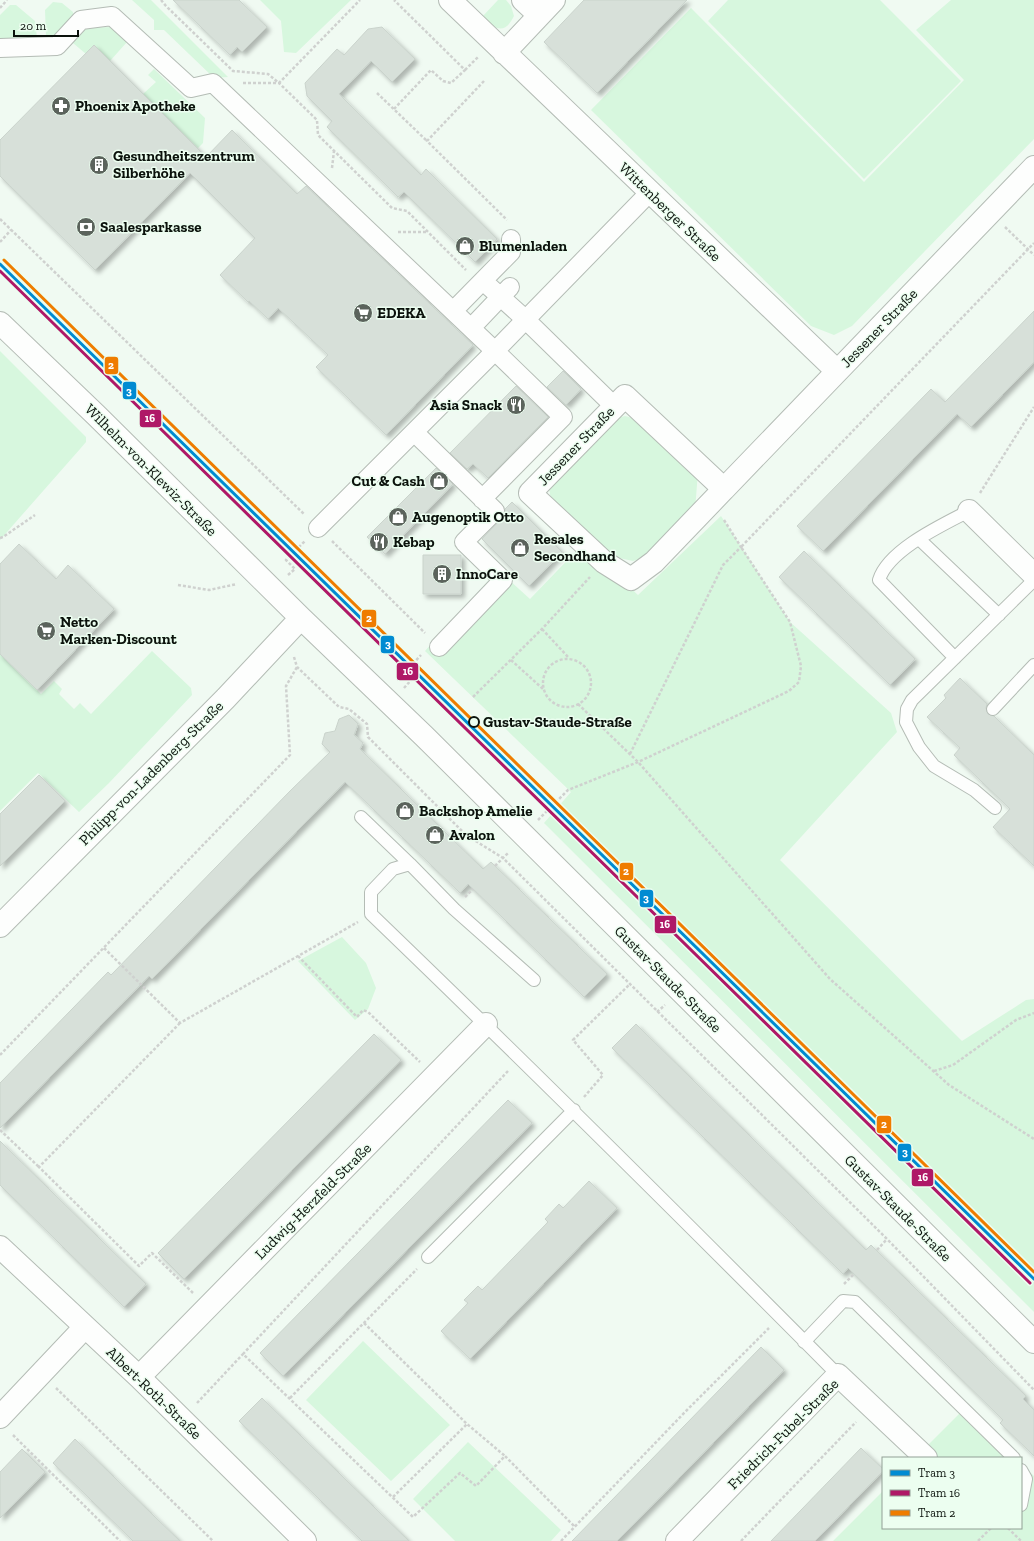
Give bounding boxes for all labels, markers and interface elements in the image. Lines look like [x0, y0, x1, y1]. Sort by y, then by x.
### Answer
scale bar [14, 12, 78, 38]
text: 20 m [20, 19, 47, 33]
pharmacy icon: Phoenix Apotheke [50, 95, 72, 117]
place label: Phoenix Apotheke [75, 97, 196, 115]
place label: Gesundheitszentrum Silberhöhe [113, 147, 255, 182]
building icon: Gesundheitszentrum Silberhöhe [88, 154, 110, 176]
street label: Wittenberger Straße [615, 159, 725, 265]
bank icon: Saalesparkasse [75, 216, 97, 238]
place label: Saalesparkasse [100, 218, 202, 236]
shop icon: Blumenladen [454, 235, 476, 257]
place label: Blumenladen [479, 237, 567, 255]
street label: Jessener Straße [837, 285, 921, 371]
supermarket icon: EDEKA [352, 302, 374, 324]
place label: EDEKA [377, 304, 426, 322]
line badge: 2 [104, 356, 119, 375]
text: 2 [108, 359, 114, 372]
line badge: 3 [122, 381, 137, 400]
text: 3 [126, 385, 132, 398]
restaurant icon: Asia Snack [505, 394, 527, 416]
place label: Asia Snack [430, 396, 503, 414]
street label: Wilhelm-von-Klewiz-Straße [81, 400, 221, 540]
street label: Jessener Straße [534, 403, 618, 489]
line badge: 16 [139, 409, 162, 428]
text: 16 [145, 412, 155, 425]
shop icon: Cut & Cash [428, 470, 450, 492]
place label: Cut & Cash [352, 472, 425, 490]
shop icon: Augenoptik Otto [387, 506, 409, 528]
place label: Augenoptik Otto [412, 508, 524, 526]
place label: Resales Secondhand [534, 530, 616, 565]
restaurant icon: Kebap [368, 531, 390, 553]
place label: Kebap [393, 533, 435, 551]
shop icon: Resales Secondhand [509, 537, 531, 559]
building icon: InnoCare [431, 563, 453, 585]
place label: InnoCare [456, 565, 518, 583]
line badge: 2 [361, 609, 377, 628]
text: 2 [366, 612, 372, 625]
place label: Netto Marken-Discount [60, 613, 178, 648]
supermarket icon: Netto Marken-Discount [35, 620, 57, 642]
line badge: 3 [380, 635, 395, 654]
text: 3 [385, 638, 391, 651]
line badge: 16 [396, 662, 419, 681]
text: 16 [403, 665, 413, 678]
street label: Philipp-von-Ladenberg-Straße [75, 697, 227, 849]
place label: Gustav-Staude-Straße [483, 713, 632, 731]
marker: Gustav-Staude-Straße [468, 716, 480, 728]
shop icon: Backshop Amelie [394, 800, 416, 822]
place label: Backshop Amelie [419, 802, 532, 820]
shop icon: Avalon [424, 824, 446, 846]
place label: Avalon [449, 826, 495, 844]
line badge: 2 [619, 862, 634, 881]
text: 2 [623, 865, 629, 878]
line badge: 3 [639, 889, 654, 908]
text: 3 [643, 892, 649, 905]
line badge: 16 [654, 915, 677, 934]
text: 16 [660, 918, 670, 931]
street label: Gustav-Staude-Straße [611, 922, 725, 1036]
line badge: 2 [876, 1115, 892, 1134]
text: 2 [881, 1118, 887, 1131]
street label: Ludwig-Herzfeld-Straße [251, 1139, 375, 1263]
line badge: 3 [897, 1143, 912, 1162]
text: 3 [902, 1146, 908, 1159]
street label: Gustav-Staude-Straße [841, 1151, 955, 1265]
line badge: 16 [911, 1168, 934, 1187]
text: 16 [918, 1171, 928, 1184]
street label: Albert-Roth-Straße [103, 1343, 205, 1443]
street label: Friedrich-Fubel-Straße [724, 1375, 842, 1493]
legend [882, 1457, 1022, 1529]
text: Tram 3 [918, 1466, 955, 1480]
text: Tram 16 [918, 1486, 960, 1500]
text: Tram 2 [918, 1506, 955, 1520]

